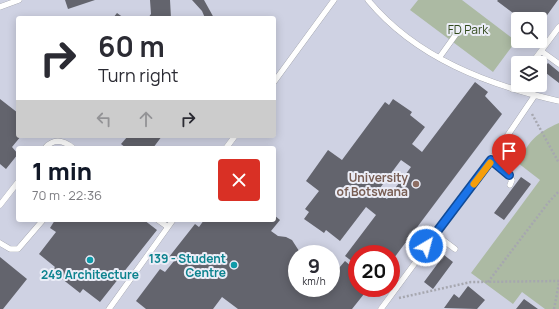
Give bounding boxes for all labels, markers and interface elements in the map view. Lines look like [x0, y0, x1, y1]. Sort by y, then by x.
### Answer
map controls [511, 12, 547, 92]
button: search [511, 12, 547, 48]
park label: FD Park [448, 21, 489, 38]
text: 60 m [98, 27, 165, 65]
icon: right [32, 32, 84, 84]
button: layers [511, 56, 547, 92]
text: Turn right [98, 63, 179, 87]
icon: left [93, 108, 115, 130]
icon: ahead [135, 108, 157, 130]
icon: right [177, 108, 199, 130]
pin [492, 134, 526, 175]
icon: arrive [498, 140, 520, 162]
text: 1 min [32, 154, 92, 187]
button: close [218, 159, 260, 201]
place label: University of Botswana [337, 169, 408, 200]
marker: University of Botswana [411, 179, 421, 189]
text: 70 m · 22:36 [32, 186, 102, 204]
position arrow [405, 225, 447, 267]
speed limit sign: 20 [348, 245, 400, 297]
place label: 139 - Student Centre [149, 250, 226, 281]
text: 9 [308, 252, 320, 279]
marker: 249 Architecture [85, 255, 95, 265]
marker: 139 - Student Centre [229, 260, 239, 270]
place label: 249 Architecture [41, 266, 139, 283]
text: km/h [302, 274, 326, 288]

